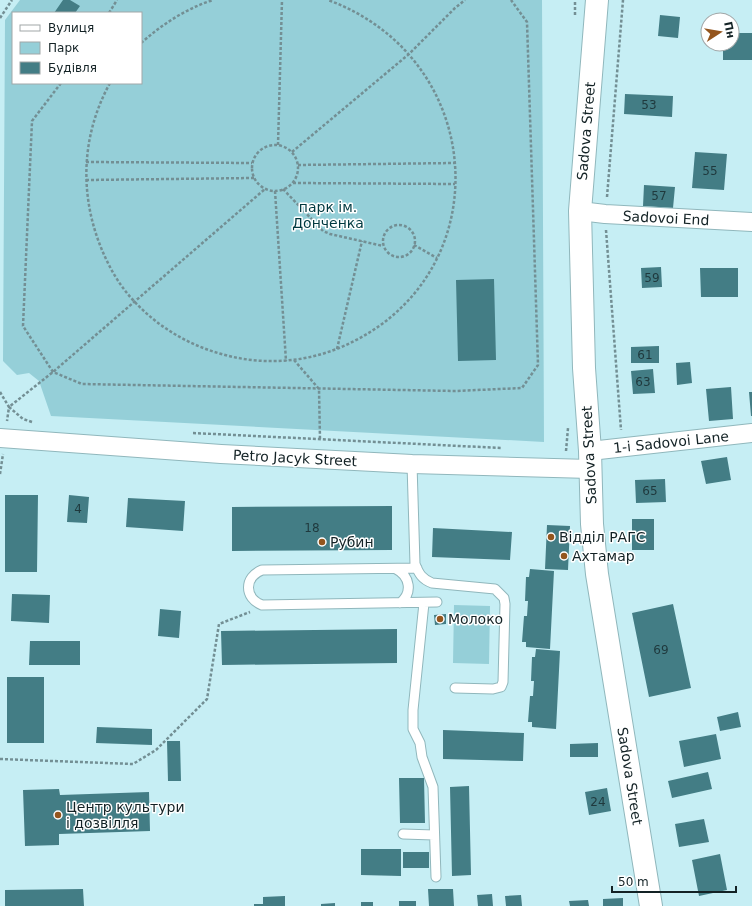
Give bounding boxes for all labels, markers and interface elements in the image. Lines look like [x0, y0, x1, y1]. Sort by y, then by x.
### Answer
legend [12, 12, 142, 84]
north arrow [700, 12, 740, 52]
text: Пн [721, 20, 737, 40]
text: Вулиця [48, 21, 94, 35]
text: Парк [48, 41, 79, 55]
text: Будівля [48, 61, 97, 75]
street label: Sadova Street [574, 81, 598, 181]
house number: 53 [641, 98, 657, 112]
house number: 55 [702, 164, 718, 178]
house number: 57 [651, 189, 667, 203]
park label: парк ім. Донченка [292, 199, 364, 231]
street label: Sadovoi End [622, 208, 710, 228]
house number: 59 [644, 271, 660, 285]
house number: 61 [637, 348, 653, 362]
house number: 63 [635, 375, 651, 389]
street label: Sadova Street [578, 405, 600, 505]
street label: 1-i Sadovoi Lane [612, 428, 730, 456]
street label: Petro Jacyk Street [233, 447, 358, 469]
house number: 65 [642, 484, 658, 498]
house number: 4 [74, 502, 82, 516]
house number: 18 [304, 521, 320, 535]
place label: Відділ РАГС [559, 529, 646, 545]
marker: Відділ РАГС [546, 532, 556, 542]
place label: Рубин [330, 534, 374, 550]
marker: Рубин [317, 537, 327, 547]
place label: Ахтамар [572, 548, 635, 564]
marker: Ахтамар [559, 551, 569, 561]
place label: Молоко [448, 611, 503, 627]
marker: Молоко [435, 614, 445, 624]
house number: 69 [653, 643, 669, 657]
street label: Sadova Street [614, 726, 646, 827]
house number: 24 [590, 795, 606, 809]
place label: Центр культури і дозвілля [66, 799, 185, 831]
marker: Центр культури і дозвілля [53, 810, 63, 820]
scale bar [612, 868, 736, 894]
text: 50 m [618, 875, 649, 889]

